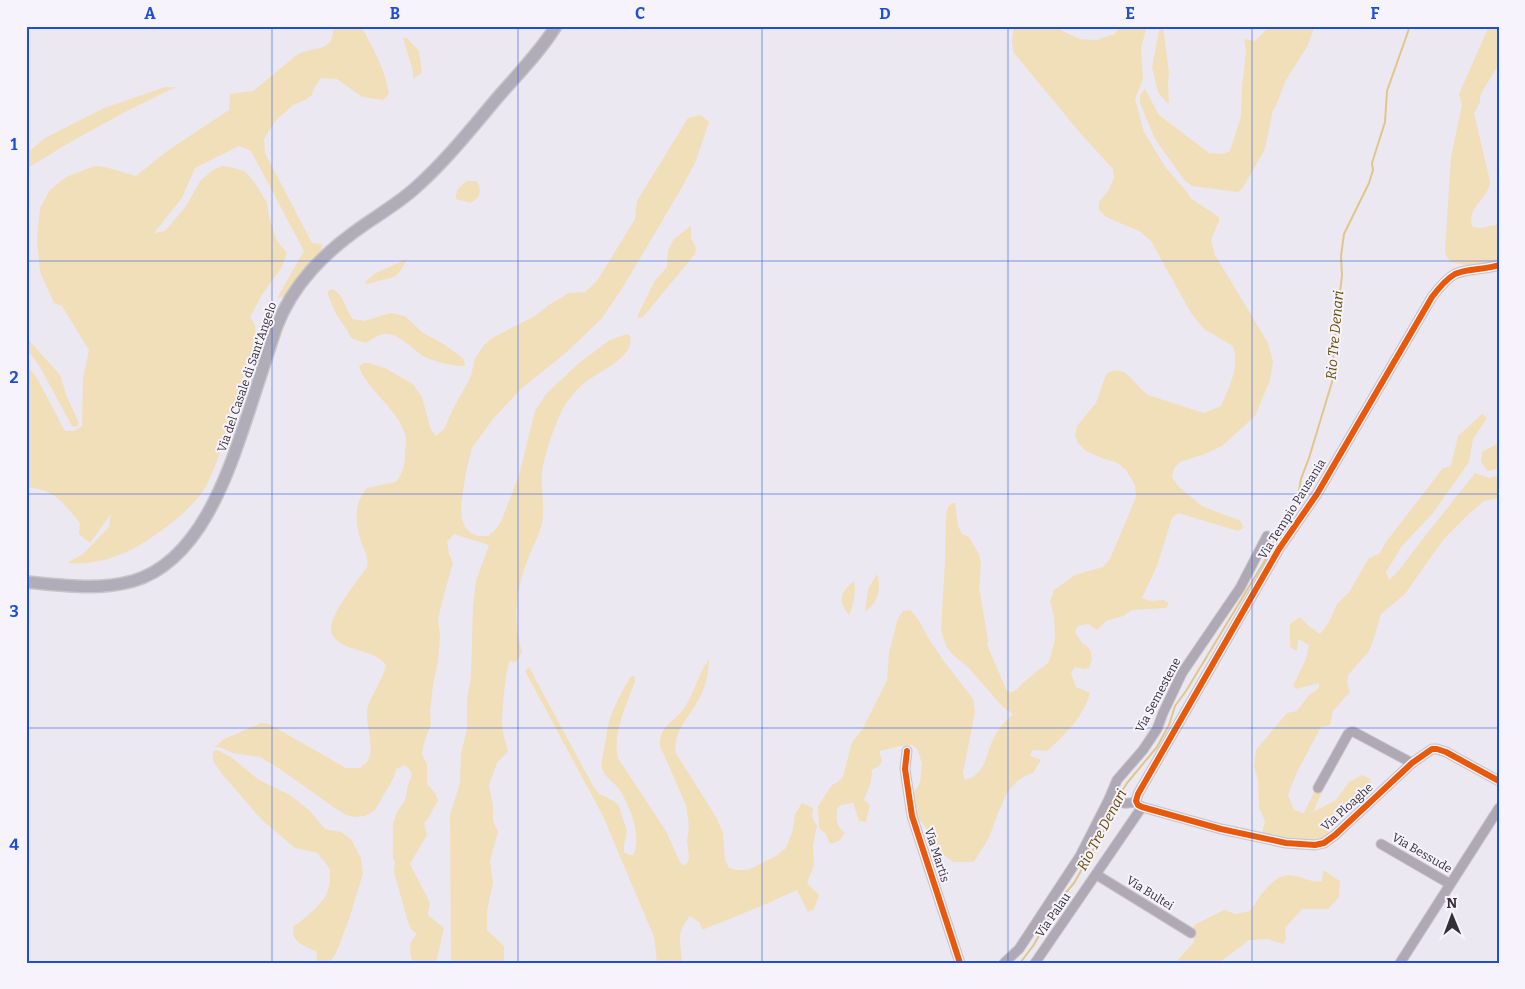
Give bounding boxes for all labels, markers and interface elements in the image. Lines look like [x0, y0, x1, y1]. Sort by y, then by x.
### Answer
text: A [144, 4, 156, 23]
text: B [390, 4, 400, 23]
text: C [635, 4, 645, 23]
text: D [879, 4, 891, 23]
text: E [1125, 4, 1135, 23]
text: F [1371, 4, 1380, 23]
text: 1 [11, 135, 18, 154]
water label: Rio Tre Denari [1323, 290, 1347, 380]
street label: Via del Casale di Sant'Angelo [215, 300, 279, 454]
text: 2 [9, 368, 19, 387]
street label: Via Tempio Pausania [1255, 456, 1329, 562]
text: 3 [9, 602, 19, 621]
street label: Via Semestene [1132, 655, 1184, 735]
street label: Via Ploaghe [1318, 780, 1376, 834]
water label: Rio Tre Denari [1074, 787, 1130, 873]
street label: Via Martis [922, 826, 952, 884]
street label: Via Bessude [1390, 830, 1454, 876]
text: 4 [9, 835, 19, 854]
street label: Via Bultei [1124, 873, 1177, 913]
street label: Via Palau [1033, 890, 1074, 940]
north arrow [1428, 892, 1478, 942]
text: N [1446, 895, 1458, 912]

